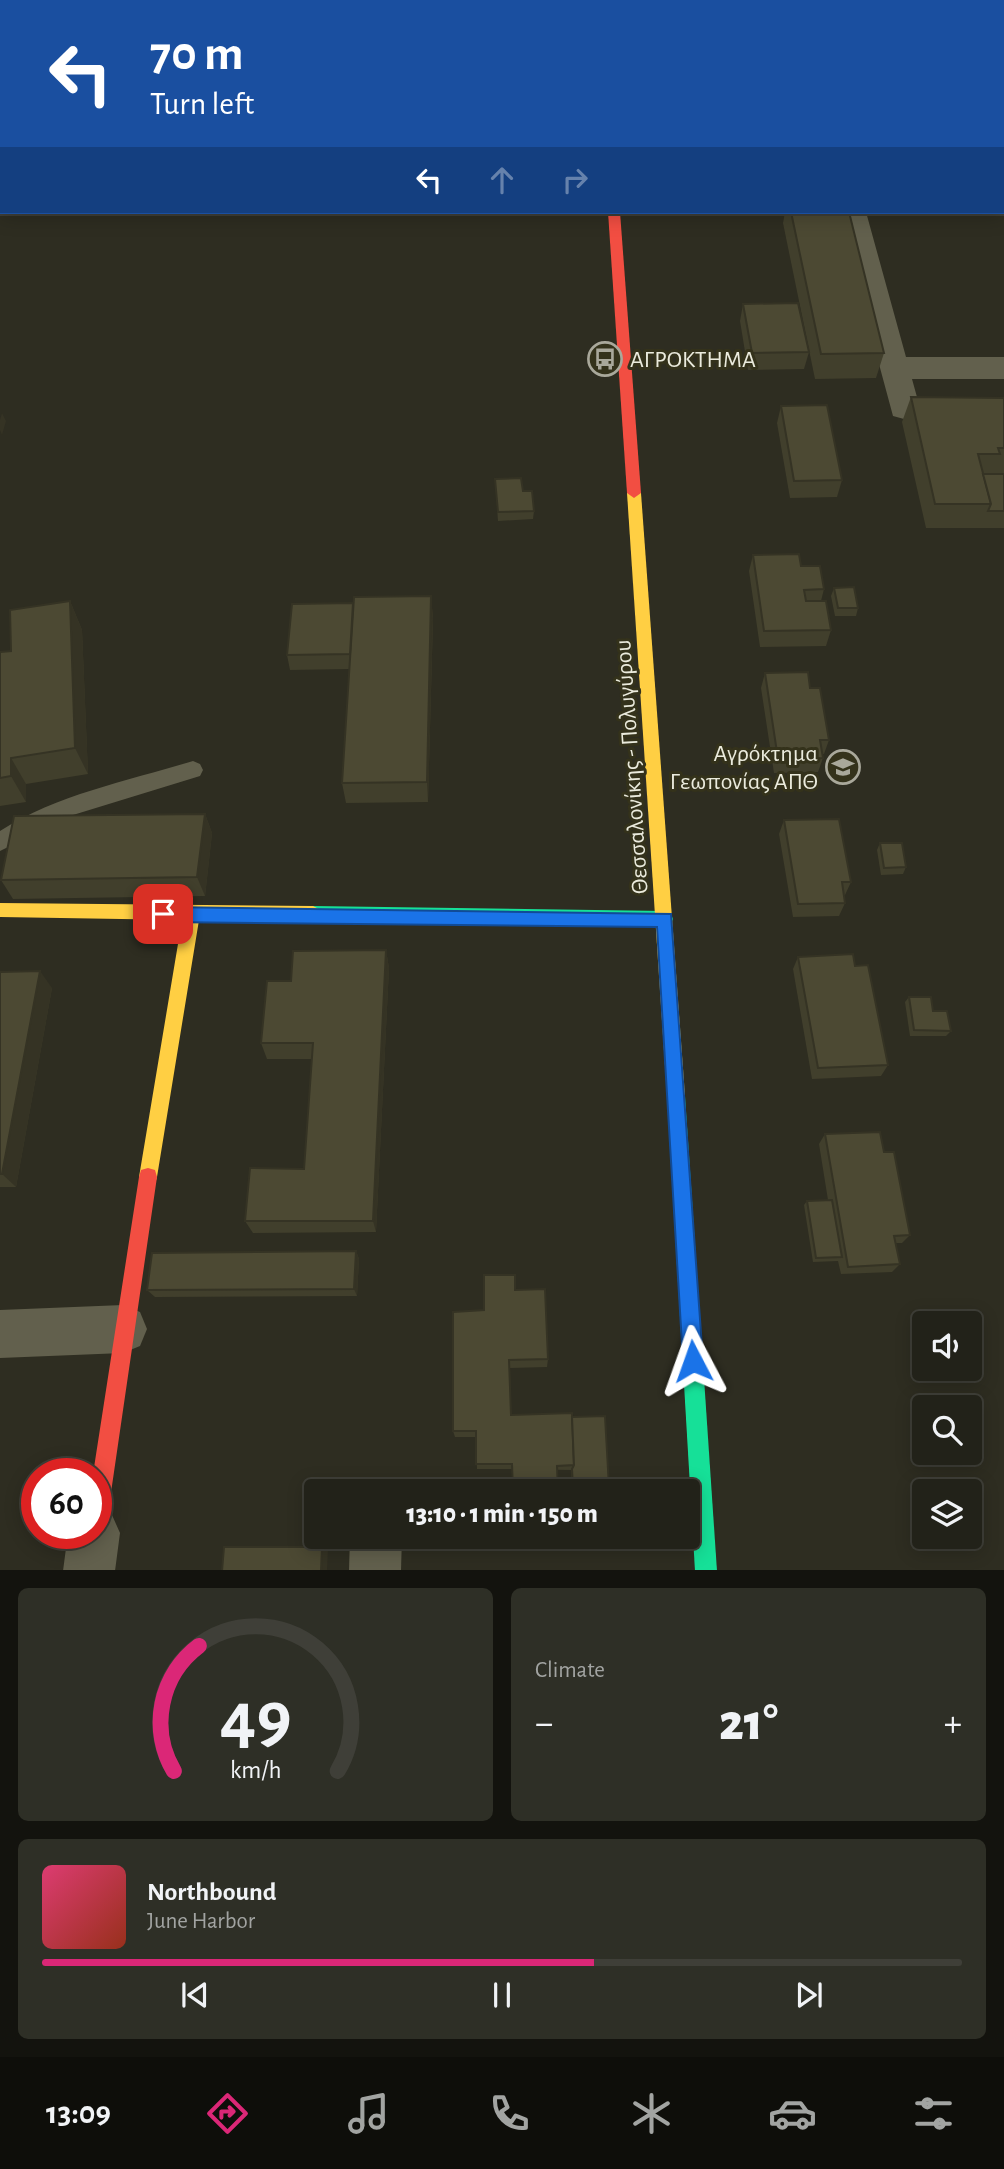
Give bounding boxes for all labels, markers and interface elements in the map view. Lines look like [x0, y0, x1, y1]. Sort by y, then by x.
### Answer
icon: left [35, 28, 126, 119]
text: 70 m [150, 30, 244, 79]
text: Turn left [150, 88, 254, 120]
icon: left [410, 161, 448, 199]
icon: ahead [483, 161, 521, 199]
icon: right [556, 161, 594, 199]
bus stop icon: ΑΓΡΟΚΤΗΜΑ [586, 340, 624, 378]
place label: ΑΓΡΟΚΤΗΜΑ [630, 348, 756, 372]
street label: Θεσσαλονίκης - Πολυγύρου [611, 639, 653, 895]
place label: Αγρόκτημα Γεωπονίας ΑΠΘ [670, 742, 818, 794]
school or university icon: Αγρόκτημα Γεωπονίας ΑΠΘ [824, 748, 862, 786]
pin [133, 884, 193, 944]
icon: arrive [144, 895, 182, 933]
map controls [912, 1311, 982, 1549]
button: sound [912, 1311, 982, 1381]
position arrow [656, 1324, 730, 1398]
button: search [912, 1395, 982, 1465]
speed limit sign: 60 [21, 1458, 112, 1549]
button: layers [912, 1479, 982, 1549]
text: 13:10 · 1 min · 150 m [406, 1501, 598, 1527]
text: Climate [535, 1659, 605, 1682]
text: 49 [220, 1683, 291, 1756]
text: 21° [719, 1697, 778, 1749]
text: − [535, 1705, 553, 1743]
text: + [944, 1705, 962, 1743]
text: km/h [230, 1757, 281, 1782]
text: Northbound [147, 1879, 276, 1905]
text: June Harbor [147, 1910, 255, 1933]
icon: previous [176, 1976, 214, 2014]
icon: pause [483, 1976, 521, 2014]
icon: next [790, 1976, 828, 2014]
icon: directions [203, 2089, 252, 2138]
icon: music [344, 2089, 393, 2138]
icon: phone [485, 2089, 534, 2138]
icon: climate [627, 2089, 676, 2138]
icon: car [768, 2089, 817, 2138]
icon: filters [909, 2089, 958, 2138]
text: 13:09 [46, 2097, 111, 2129]

